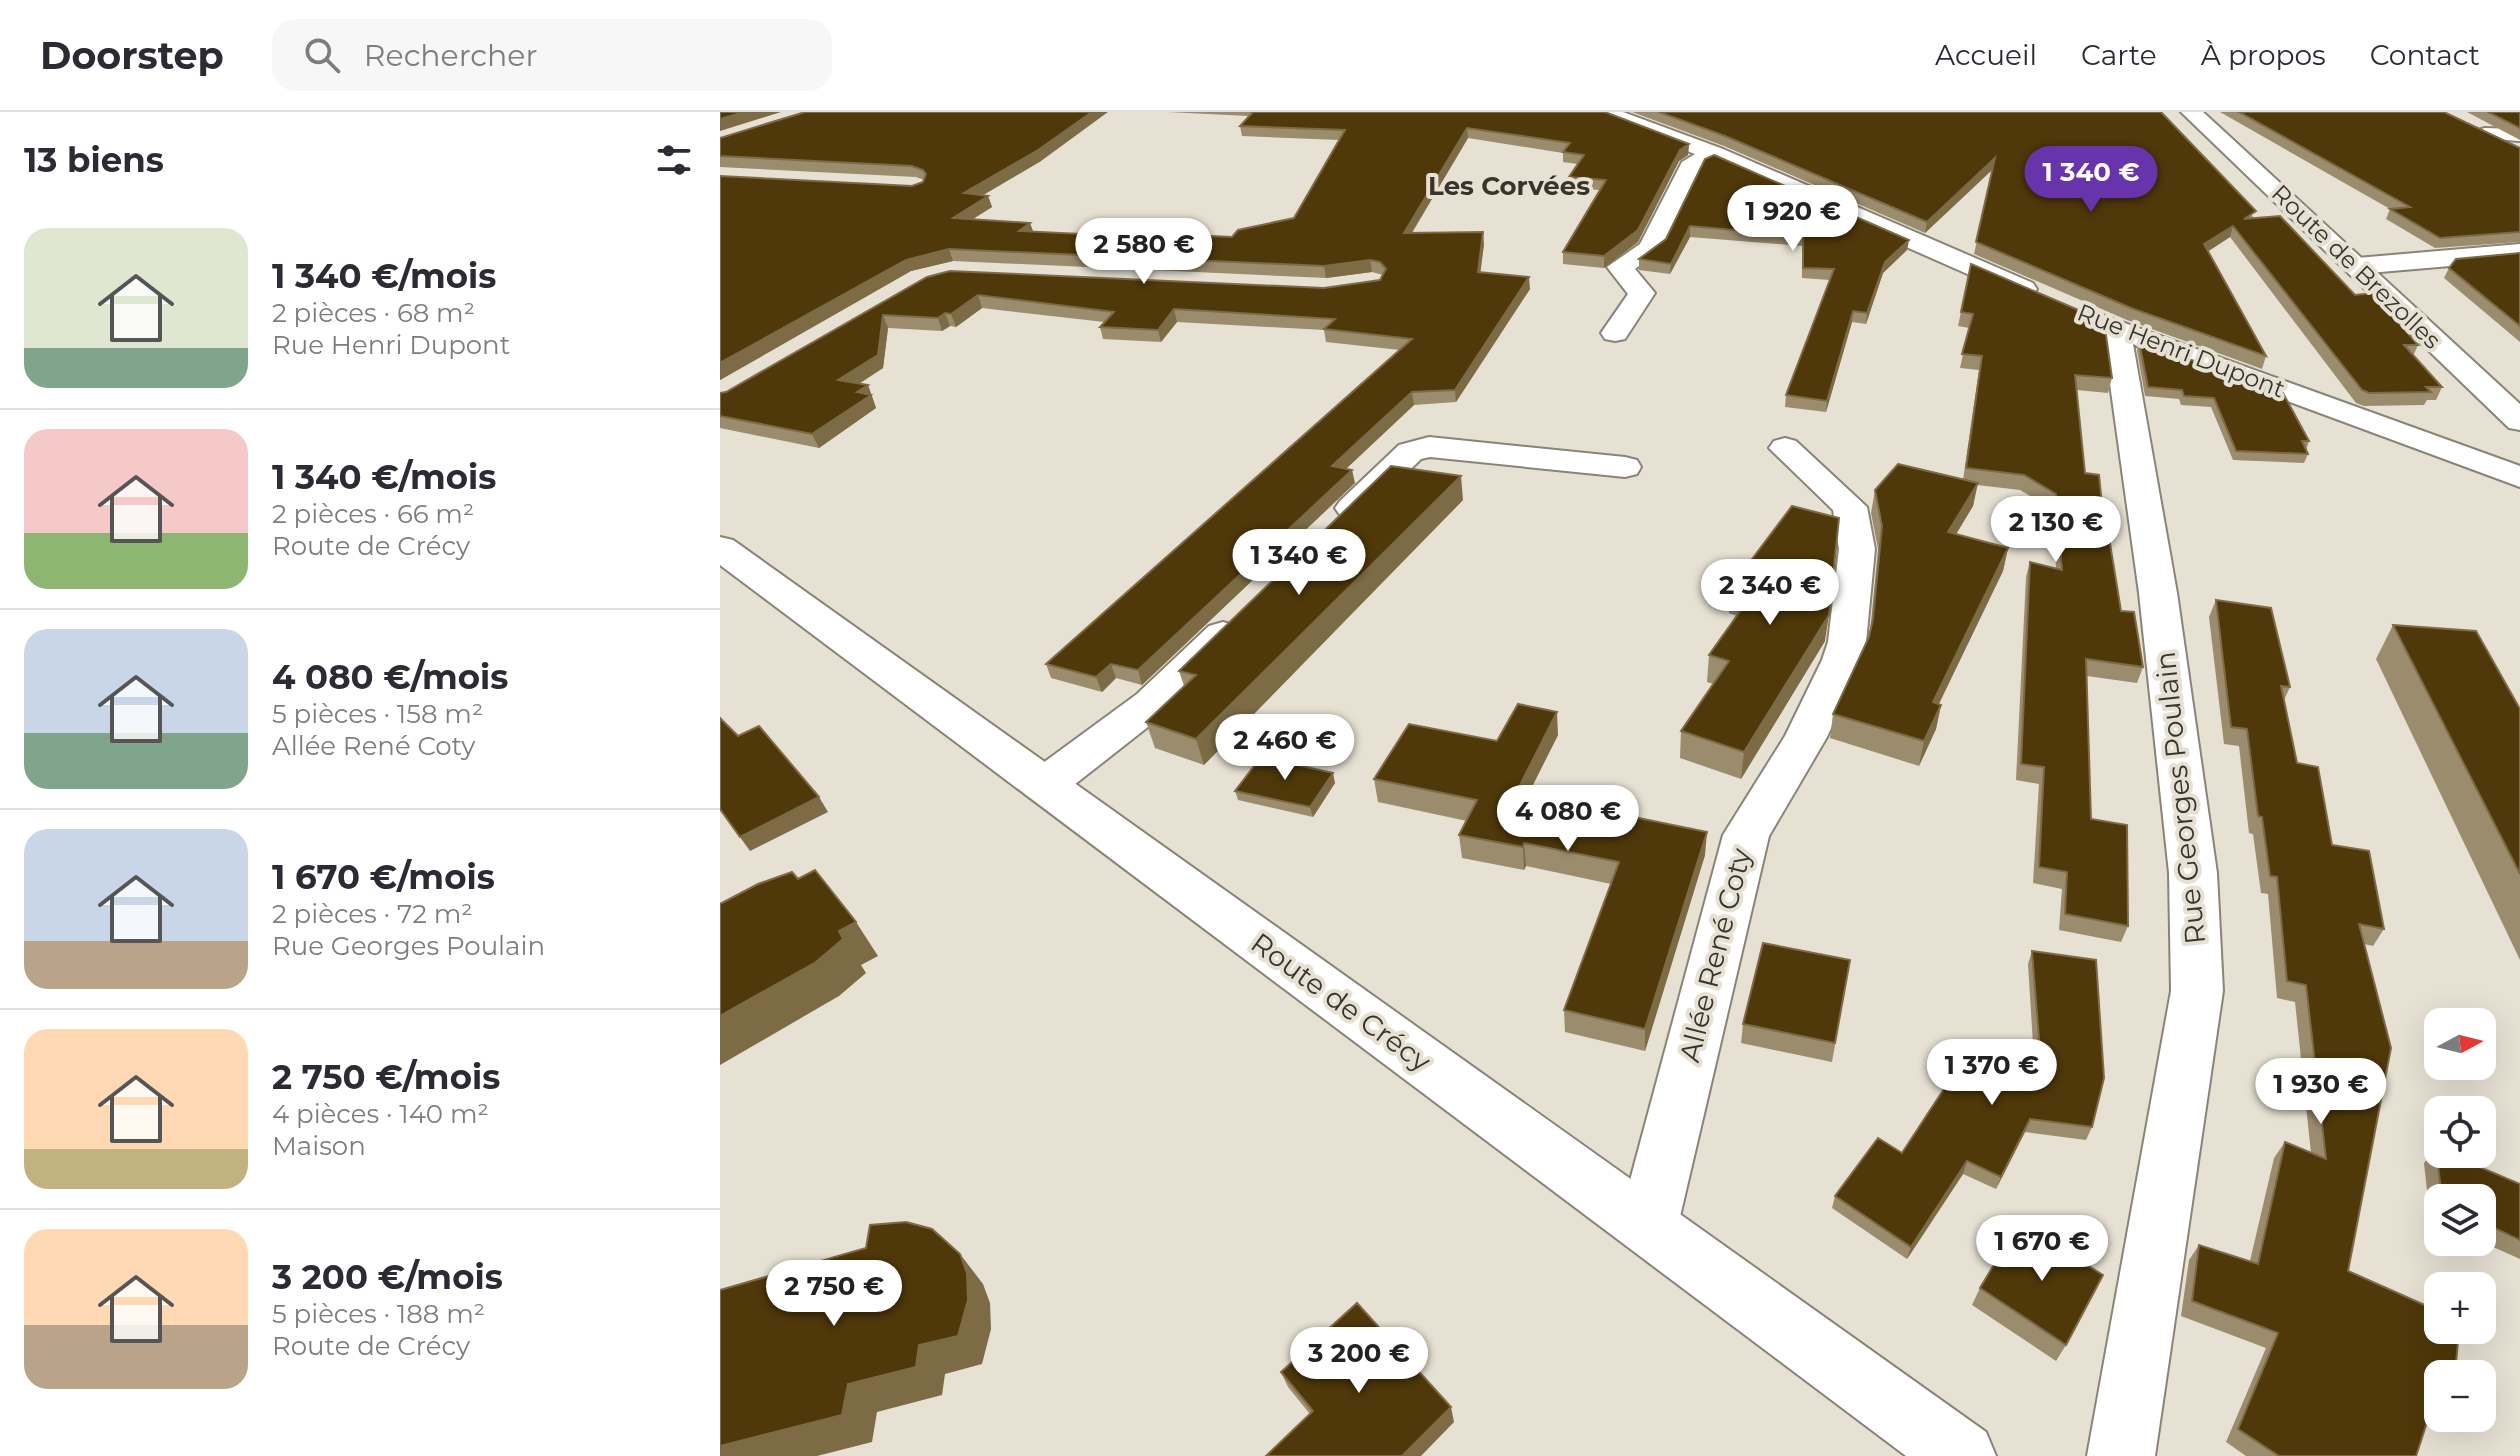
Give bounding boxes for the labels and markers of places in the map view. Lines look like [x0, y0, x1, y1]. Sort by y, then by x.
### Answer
pin: 1 340 € [2017, 146, 2165, 214]
pin: 1 920 € [1719, 185, 1867, 253]
pin: 2 580 € [1070, 218, 1218, 286]
pin: 2 130 € [1982, 496, 2130, 564]
pin: 1 340 € [1225, 529, 1373, 597]
pin: 2 340 € [1696, 559, 1844, 627]
pin: 2 460 € [1211, 714, 1359, 782]
pin: 4 080 € [1494, 785, 1642, 853]
pin: 1 370 € [1918, 1039, 2066, 1107]
pin: 1 930 € [2247, 1058, 2395, 1126]
pin: 1 670 € [1968, 1215, 2116, 1283]
pin: 2 750 € [760, 1260, 908, 1328]
pin: 3 200 € [1285, 1327, 1433, 1395]

